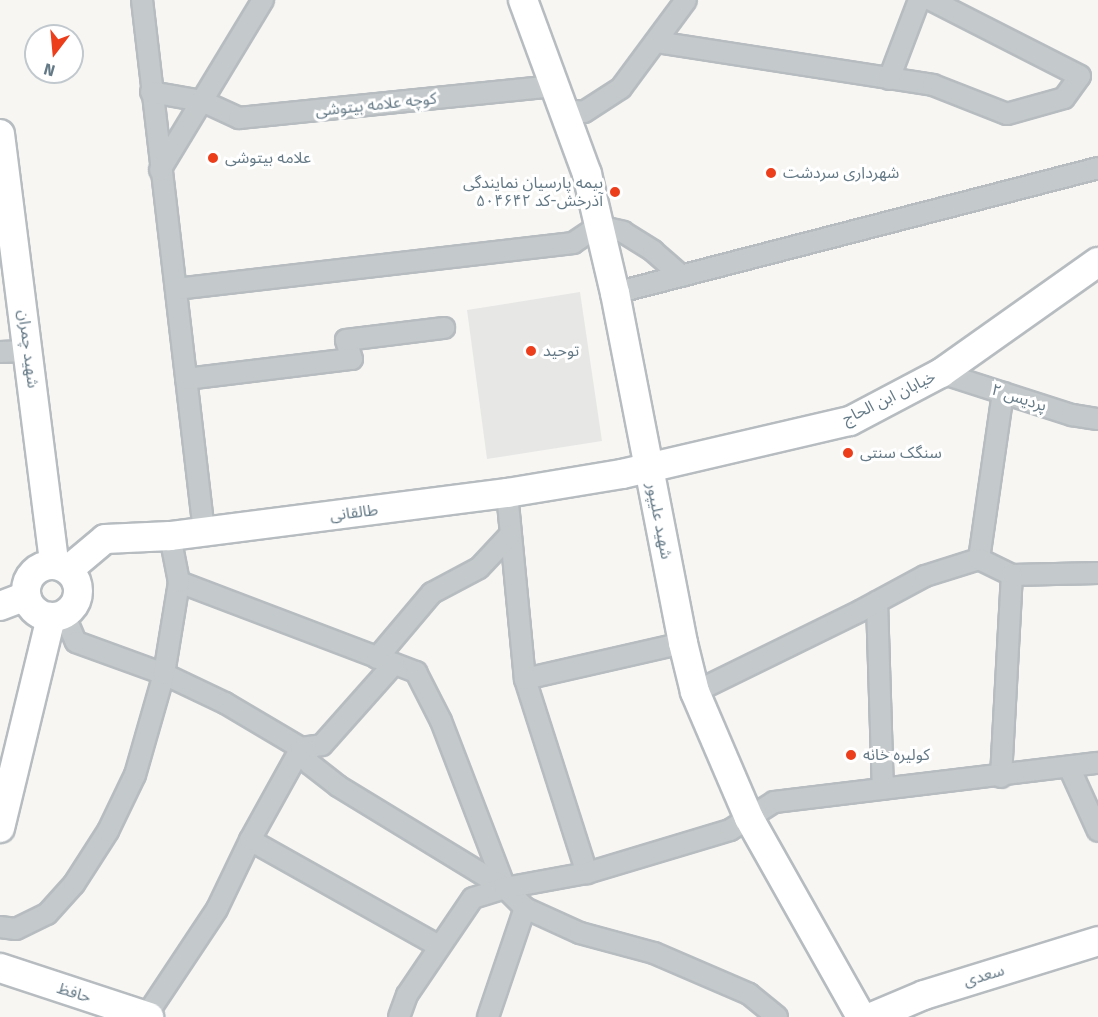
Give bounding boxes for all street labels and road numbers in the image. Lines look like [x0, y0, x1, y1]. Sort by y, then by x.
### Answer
street label: کوچه علامه بیتوشی [314, 89, 438, 121]
street label: شهید چمران [14, 309, 42, 389]
street label: خیابان ابن الحاج [839, 367, 939, 429]
street label: پردیس ۲ [989, 380, 1049, 416]
street label: شهید علیپور [642, 481, 676, 561]
street label: طالقانی [329, 501, 379, 525]
street label: سعدی [961, 961, 1007, 991]
street label: حافظ [55, 979, 93, 1007]

